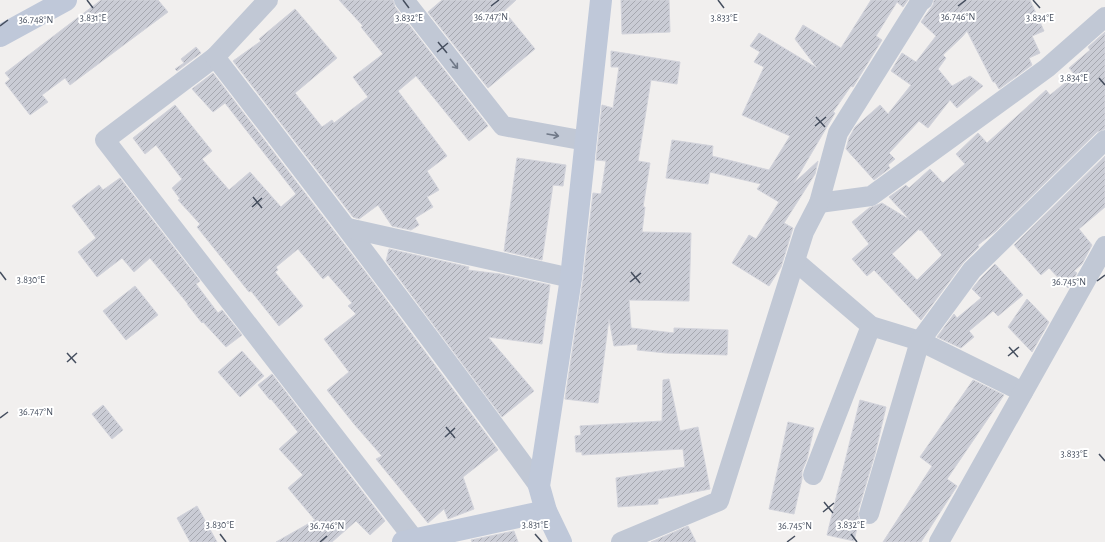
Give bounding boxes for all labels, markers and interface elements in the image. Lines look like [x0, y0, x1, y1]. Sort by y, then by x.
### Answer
text: 36.747°N [474, 12, 508, 22]
text: 36.746°N [941, 12, 975, 22]
text: 3.831°E [80, 13, 106, 23]
text: 3.832°E [395, 13, 423, 23]
text: 3.833°E [710, 13, 738, 23]
text: 3.834°E [1026, 13, 1054, 23]
text: 36.748°N [19, 15, 53, 25]
one-way arrow [450, 58, 458, 69]
text: 3.834°E [1060, 73, 1088, 83]
one-way arrow [546, 131, 559, 139]
text: 3.830°E [17, 275, 45, 285]
text: 36.745°N [1052, 277, 1086, 287]
text: 36.747°N [19, 407, 53, 417]
text: 3.833°E [1060, 449, 1088, 459]
text: 3.830°E [206, 520, 234, 530]
text: 3.831°E [522, 520, 548, 530]
text: 3.832°E [837, 520, 865, 530]
text: 36.746°N [310, 521, 344, 531]
text: 36.745°N [778, 521, 812, 531]

